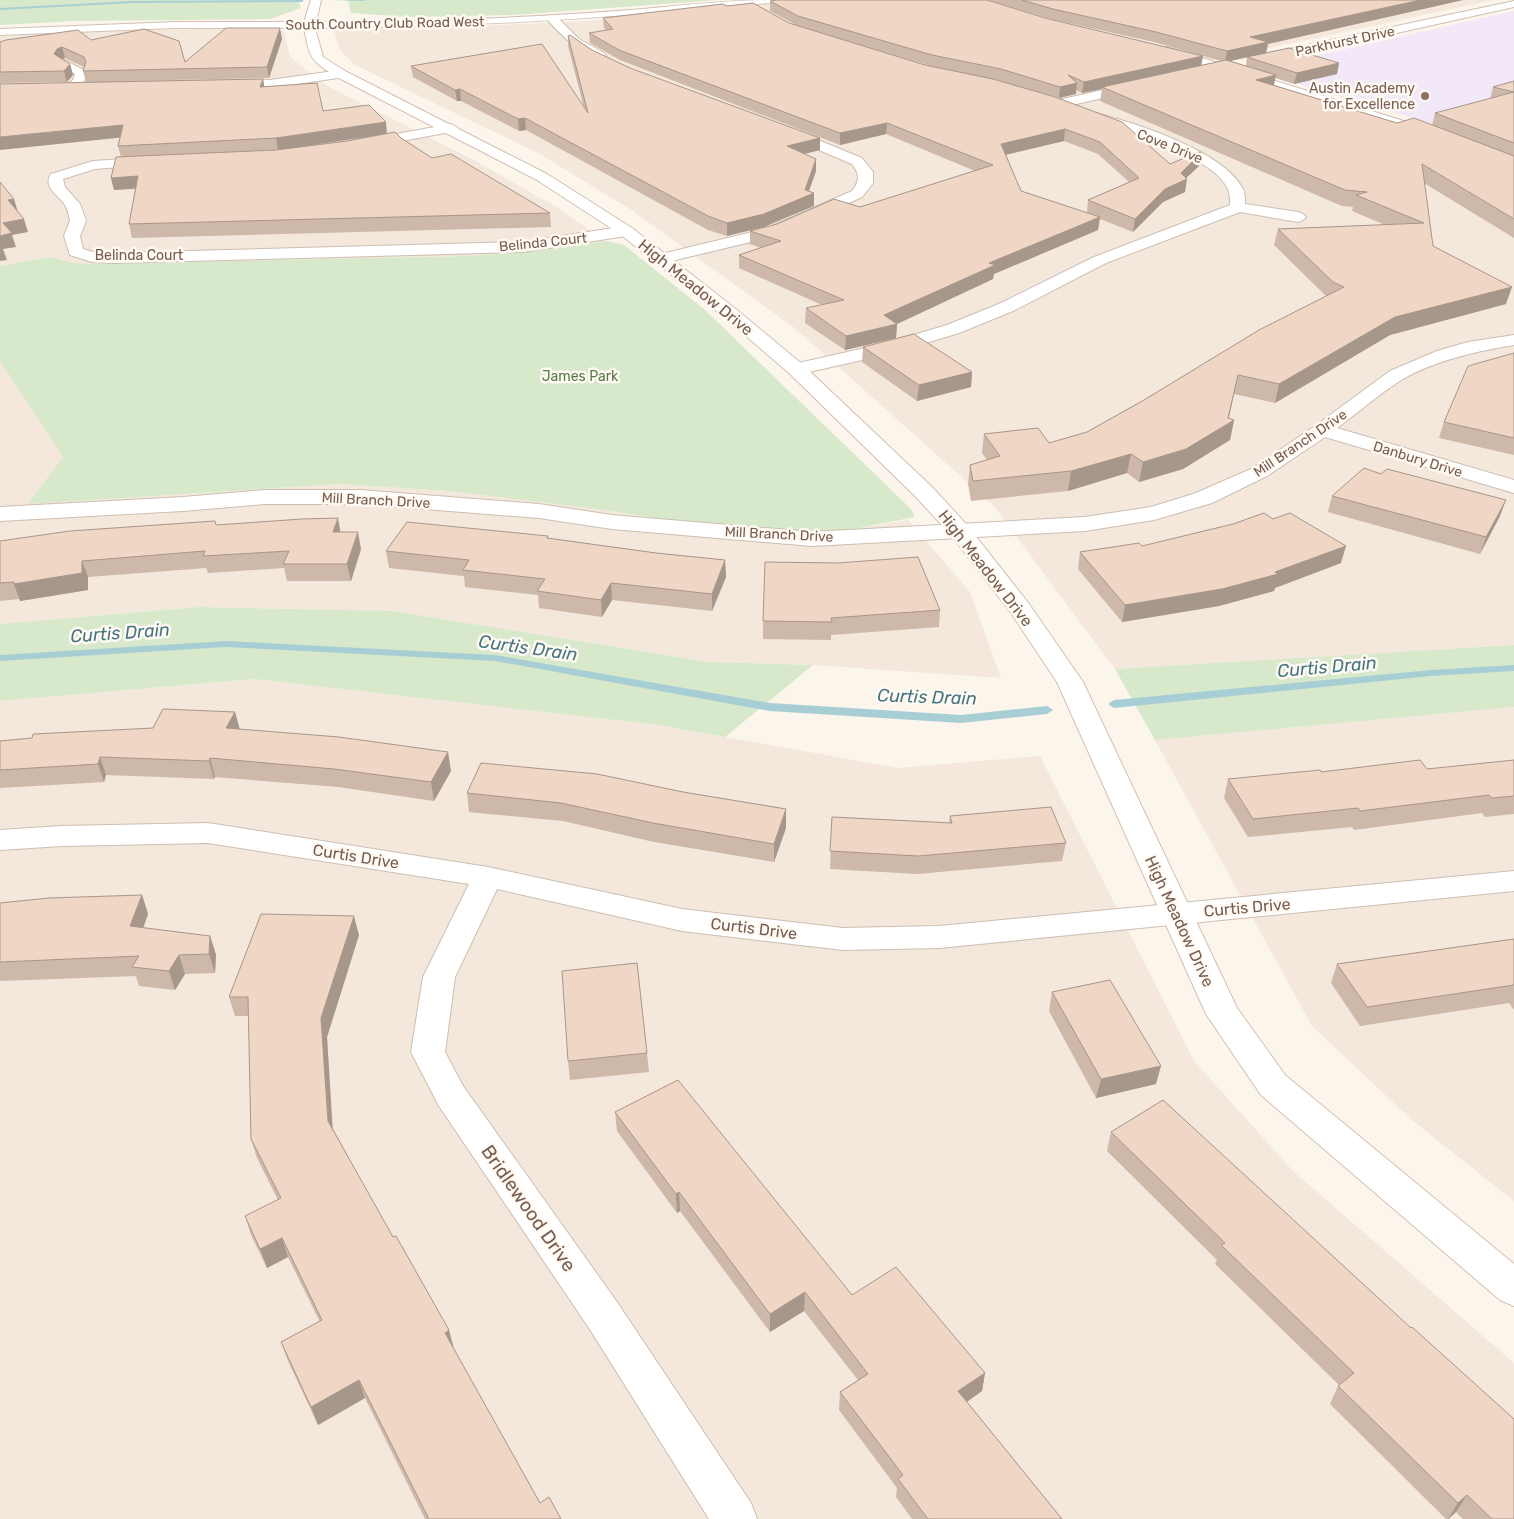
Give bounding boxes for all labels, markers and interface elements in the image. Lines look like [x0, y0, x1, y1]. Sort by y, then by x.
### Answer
street label: South Country Club Road West [285, 13, 485, 34]
street label: Parkhurst Drive [1294, 23, 1396, 60]
place label: Austin Academy for Excellence [1309, 80, 1415, 113]
marker: Austin Academy for Excellence [1419, 90, 1431, 102]
street label: Cove Drive [1134, 126, 1205, 167]
street label: Belinda Court [498, 229, 588, 256]
street label: High Meadow Drive [634, 235, 757, 340]
street label: Belinda Court [95, 247, 184, 264]
park label: James Park [542, 368, 619, 385]
street label: Mill Branch Drive [1250, 406, 1350, 481]
street label: Danbury Drive [1371, 438, 1465, 481]
street label: Mill Branch Drive [321, 489, 431, 512]
street label: High Meadow Drive [934, 506, 1037, 630]
street label: Mill Branch Drive [724, 523, 834, 546]
water label: Curtis Drain [69, 619, 171, 647]
water label: Curtis Drain [477, 630, 579, 666]
water label: Curtis Drain [1276, 652, 1378, 682]
water label: Curtis Drain [877, 684, 977, 710]
street label: Curtis Drive [311, 840, 400, 873]
street label: High Meadow Drive [1141, 853, 1218, 990]
street label: Curtis Drive [1203, 894, 1291, 921]
street label: Curtis Drive [710, 914, 798, 943]
street label: Bridlewood Drive [476, 1141, 581, 1276]

